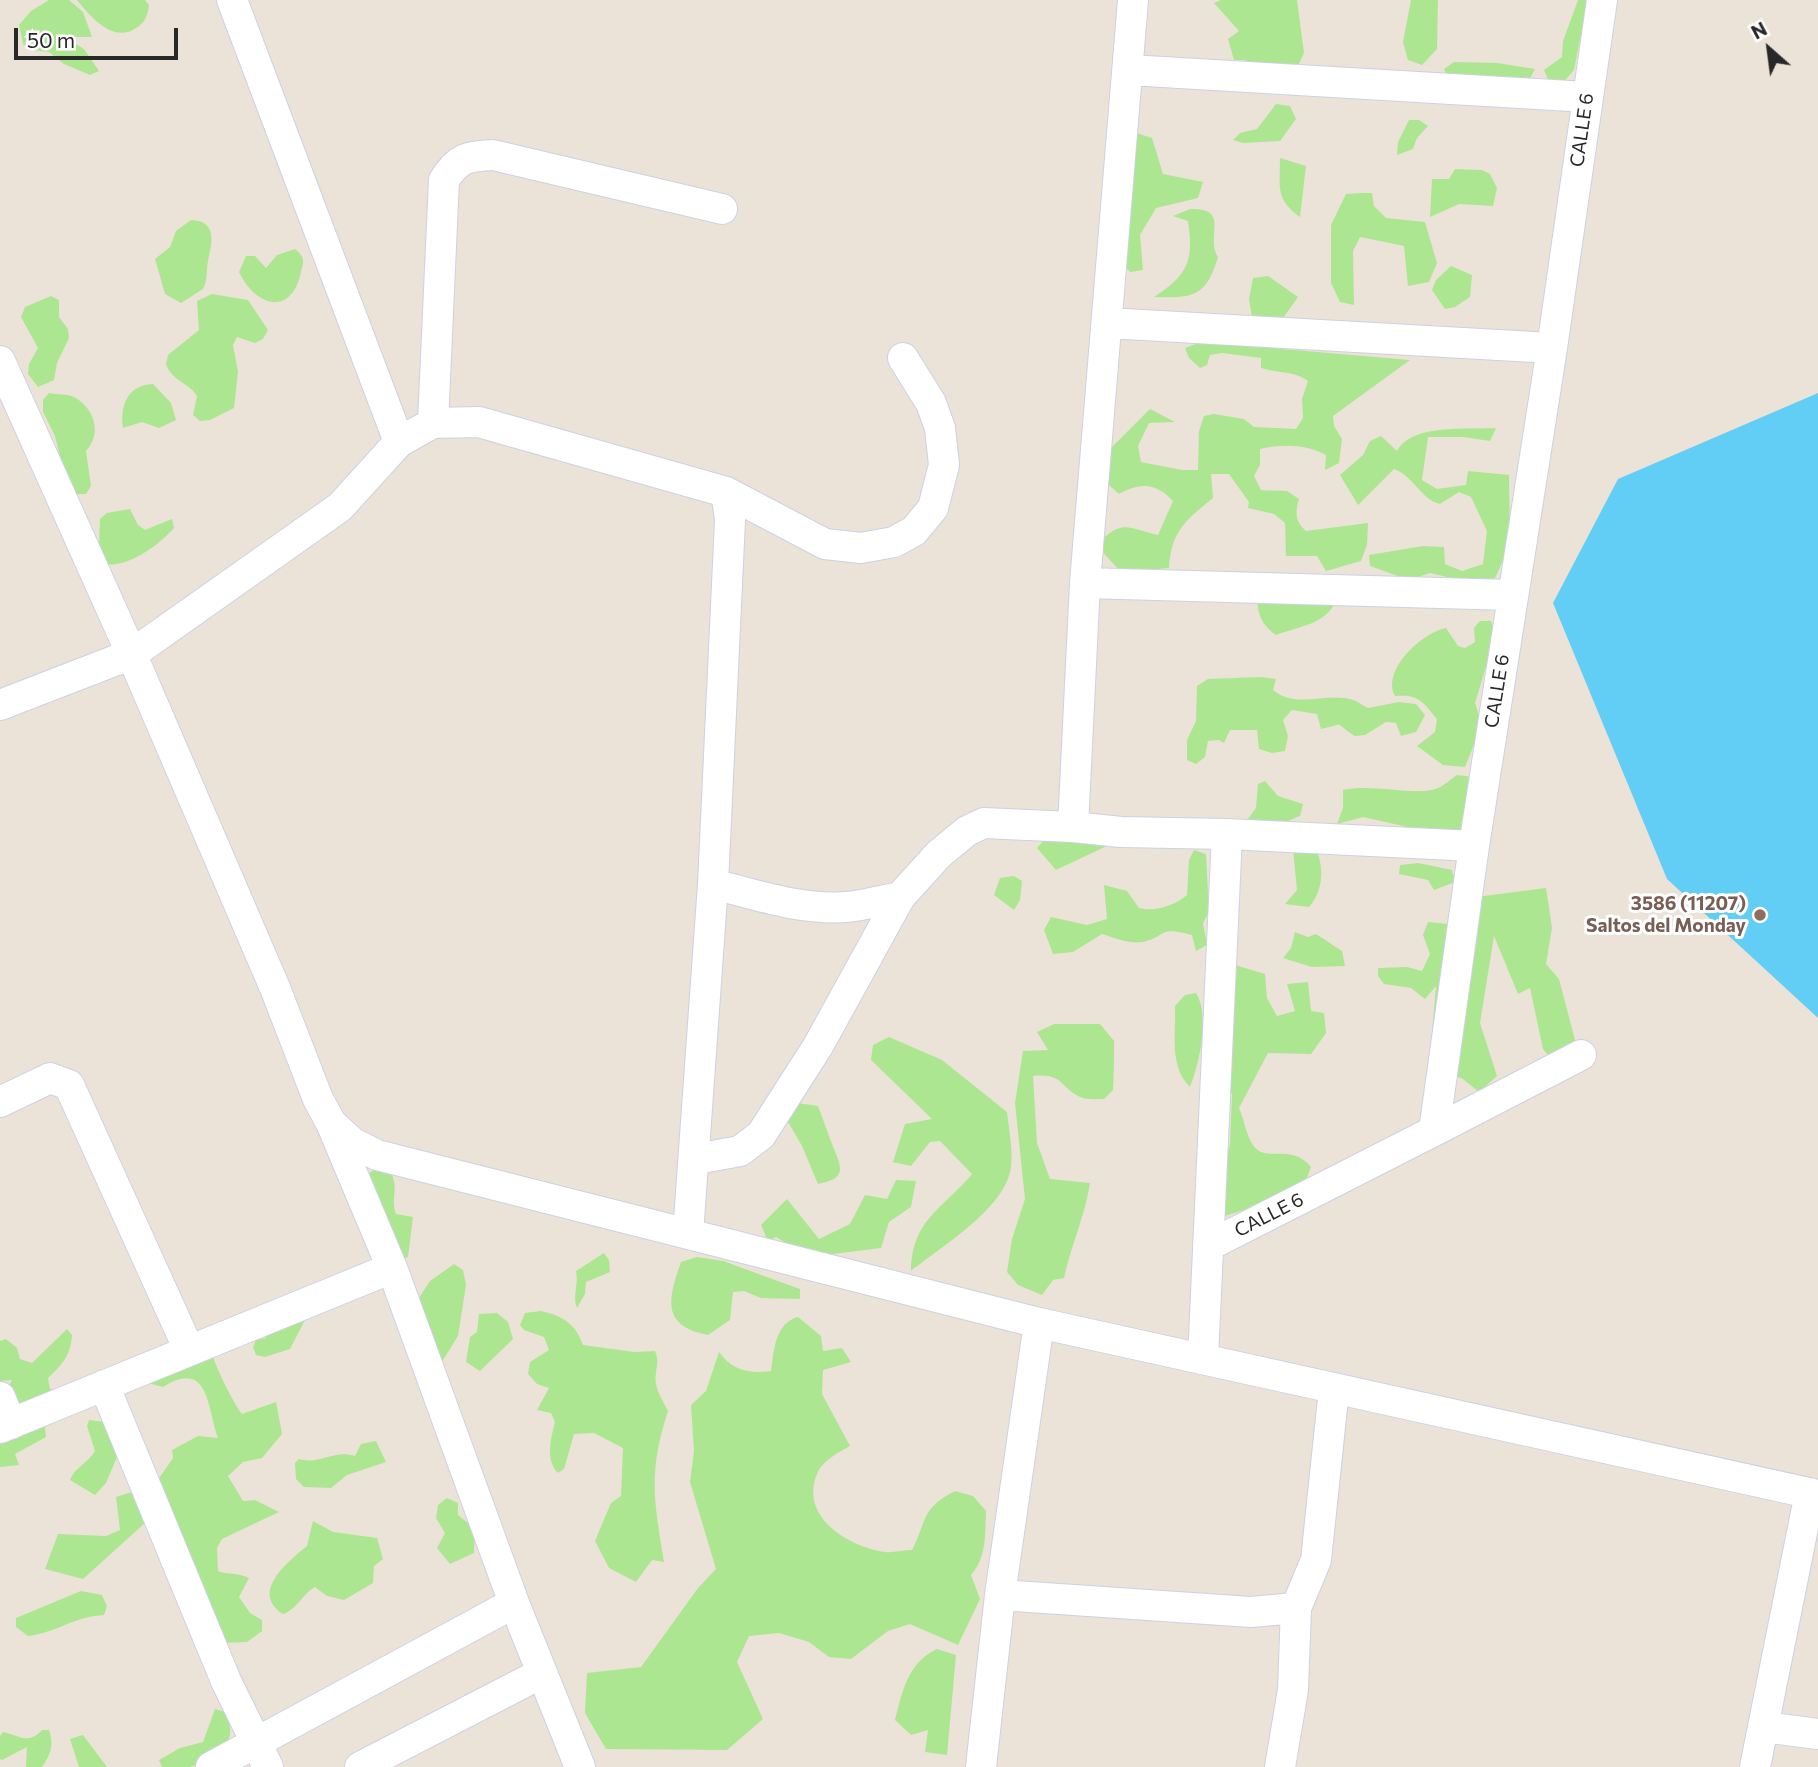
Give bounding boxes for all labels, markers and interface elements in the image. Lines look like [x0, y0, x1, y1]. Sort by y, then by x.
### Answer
scale bar [18, 14, 182, 58]
north arrow [1734, 14, 1804, 84]
text: N [1747, 17, 1771, 44]
text: 50 m [27, 27, 75, 52]
street label: CALLE 6 [1566, 92, 1598, 168]
street label: CALLE 6 [1480, 653, 1514, 729]
place label: 3586 (11207) Saltos del Monday [1586, 893, 1746, 937]
marker: 3586 (11207) Saltos del Monday [1752, 907, 1768, 923]
street label: CALLE 6 [1231, 1188, 1307, 1242]

